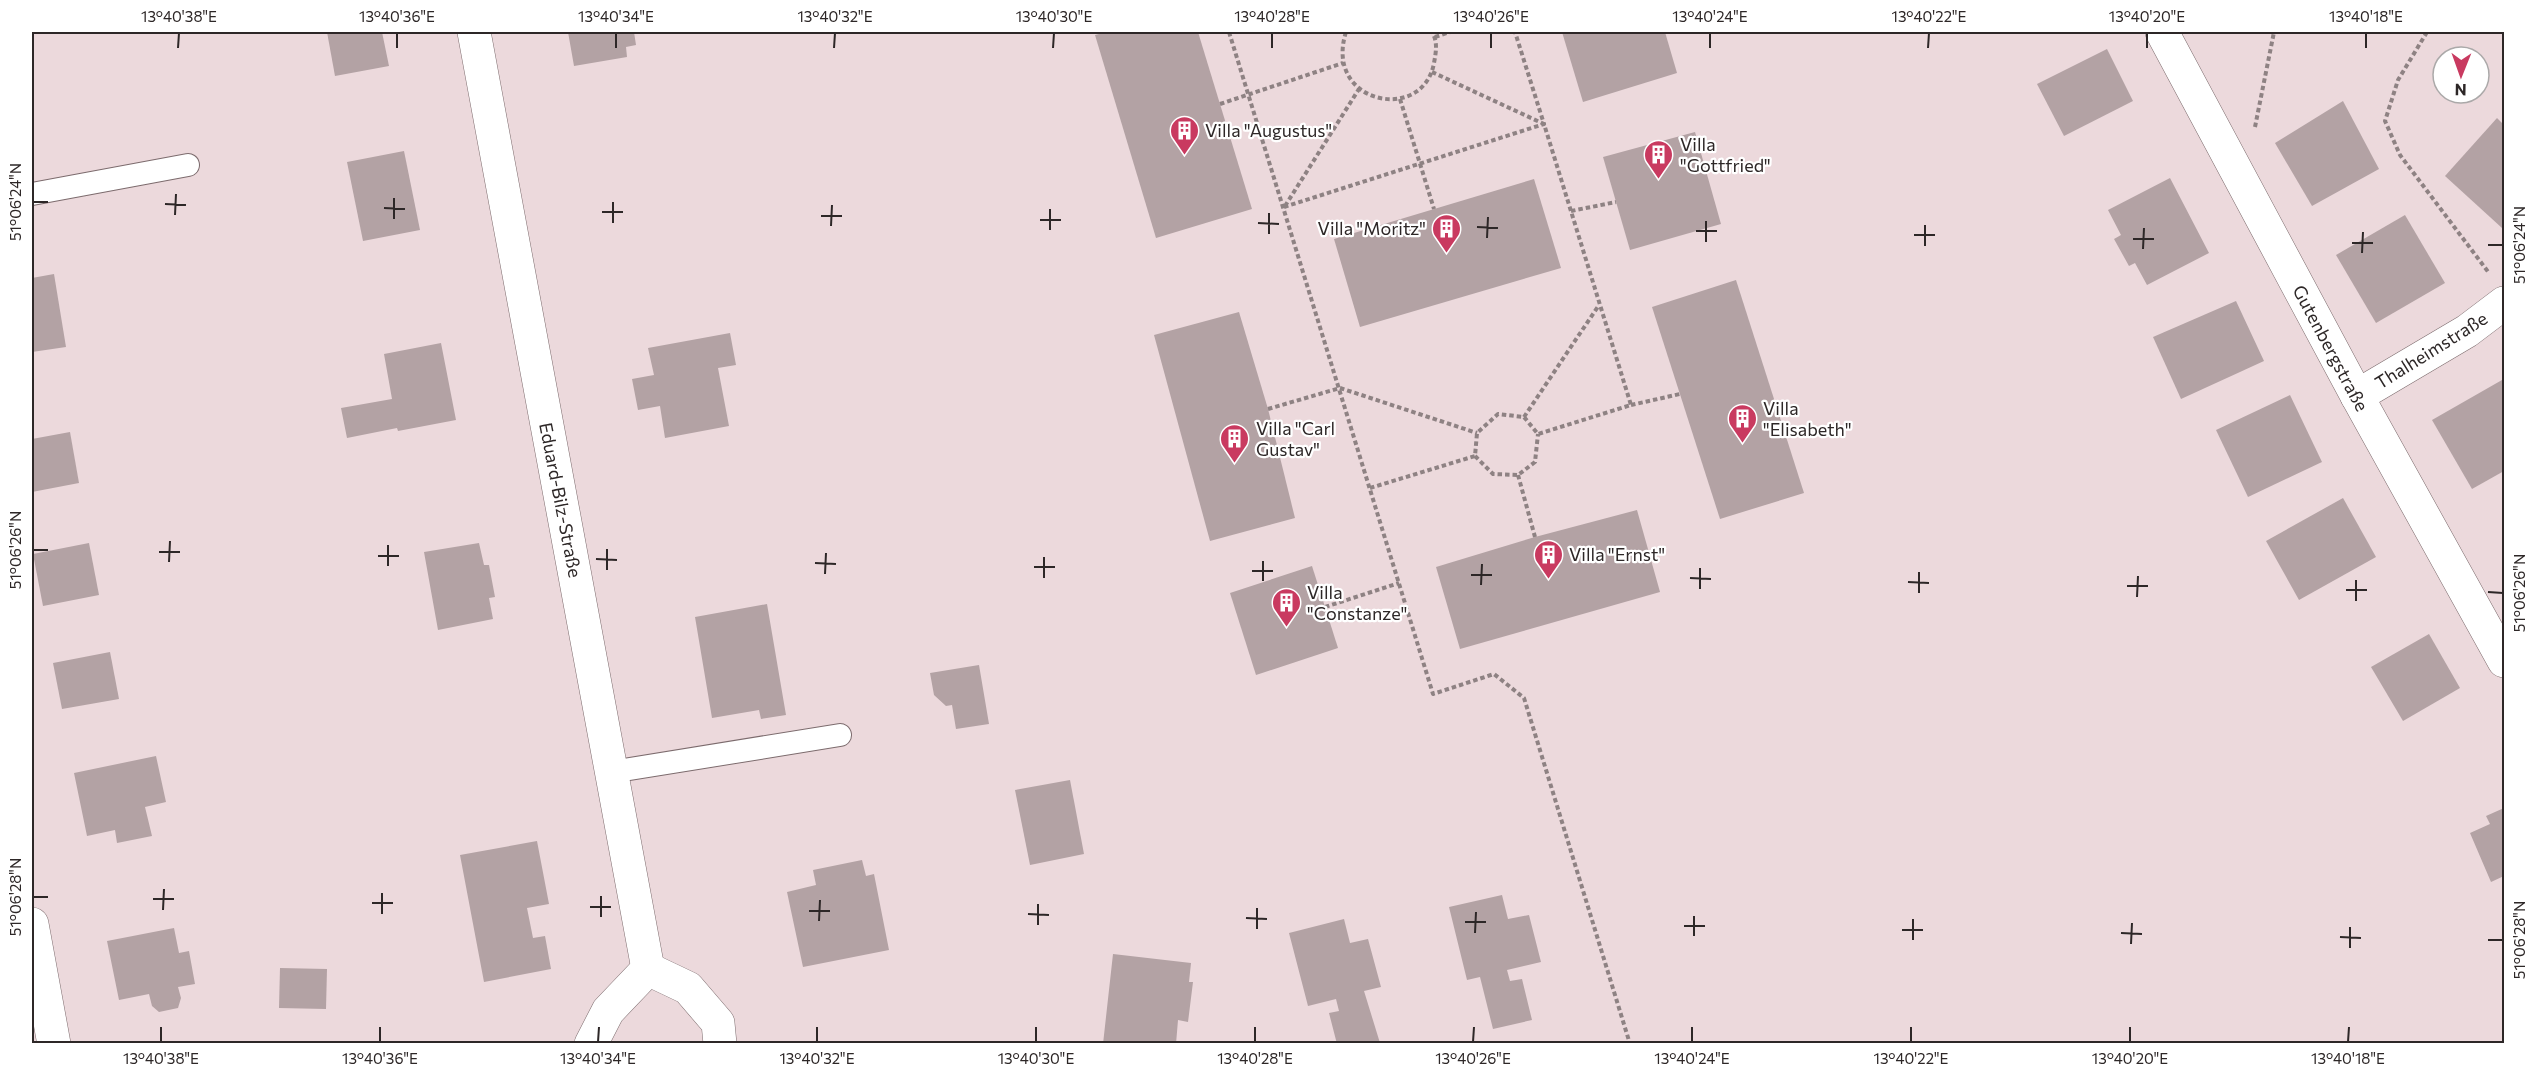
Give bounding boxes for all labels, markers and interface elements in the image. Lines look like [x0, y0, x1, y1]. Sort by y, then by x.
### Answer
text: 13°40'38"E [141, 7, 217, 25]
text: 13°40'36"E [359, 7, 435, 25]
text: 13°40'34"E [578, 7, 654, 25]
text: 13°40'32"E [797, 7, 873, 25]
text: 13°40'30"E [1016, 7, 1092, 25]
text: 13°40'28"E [1234, 7, 1310, 25]
text: 13°40'26"E [1453, 7, 1529, 25]
text: 13°40'24"E [1672, 7, 1748, 25]
text: 13°40'22"E [1892, 7, 1967, 25]
text: 13°40'20"E [2109, 7, 2185, 25]
text: 13°40'18"E [2329, 7, 2403, 25]
north arrow [2431, 45, 2491, 105]
text: N [2455, 81, 2467, 100]
building icon: Villa "Augustus" [1168, 114, 1200, 156]
place label: Villa "Augustus" [1205, 119, 1332, 141]
place label: Villa "Gottfried" [1680, 133, 1771, 176]
building icon: Villa "Gottfried" [1643, 138, 1675, 180]
text: 51°06'24"N [6, 163, 24, 241]
text: 51°06'24"N [2510, 206, 2528, 284]
building icon: Villa "Moritz" [1431, 212, 1463, 254]
place label: Villa "Moritz" [1318, 217, 1426, 239]
street label: Gutenbergstraße [2288, 281, 2374, 415]
street label: Thalheimstraße [2371, 307, 2491, 393]
place label: Villa "Elisabeth" [1763, 397, 1852, 440]
building icon: Villa "Elisabeth" [1726, 402, 1758, 444]
place label: Villa "Carl Gustav" [1256, 417, 1335, 460]
street label: Eduard-Bilz-Straße [535, 421, 587, 579]
building icon: Villa "Carl Gustav" [1219, 422, 1251, 464]
text: 51°06'26"N [6, 511, 24, 589]
building icon: Villa "Ernst" [1532, 538, 1564, 580]
place label: Villa "Ernst" [1569, 543, 1665, 565]
text: 51°06'26"N [2510, 554, 2528, 632]
place label: Villa "Constanze" [1307, 581, 1407, 624]
building icon: Villa "Constanze" [1270, 586, 1302, 628]
text: 51°06'28"N [6, 858, 24, 936]
text: 51°06'28"N [2510, 901, 2528, 979]
text: 13°40'38"E [123, 1049, 199, 1067]
text: 13°40'36"E [342, 1049, 418, 1067]
text: 13°40'34"E [560, 1049, 636, 1067]
text: 13°40'32"E [779, 1049, 855, 1067]
text: 13°40'30"E [998, 1049, 1074, 1067]
text: 13°40'28"E [1217, 1049, 1293, 1067]
text: 13°40'26"E [1435, 1049, 1511, 1067]
text: 13°40'24"E [1654, 1049, 1730, 1067]
text: 13°40'22"E [1874, 1049, 1949, 1067]
text: 13°40'20"E [2092, 1049, 2168, 1067]
text: 13°40'18"E [2311, 1049, 2385, 1067]

